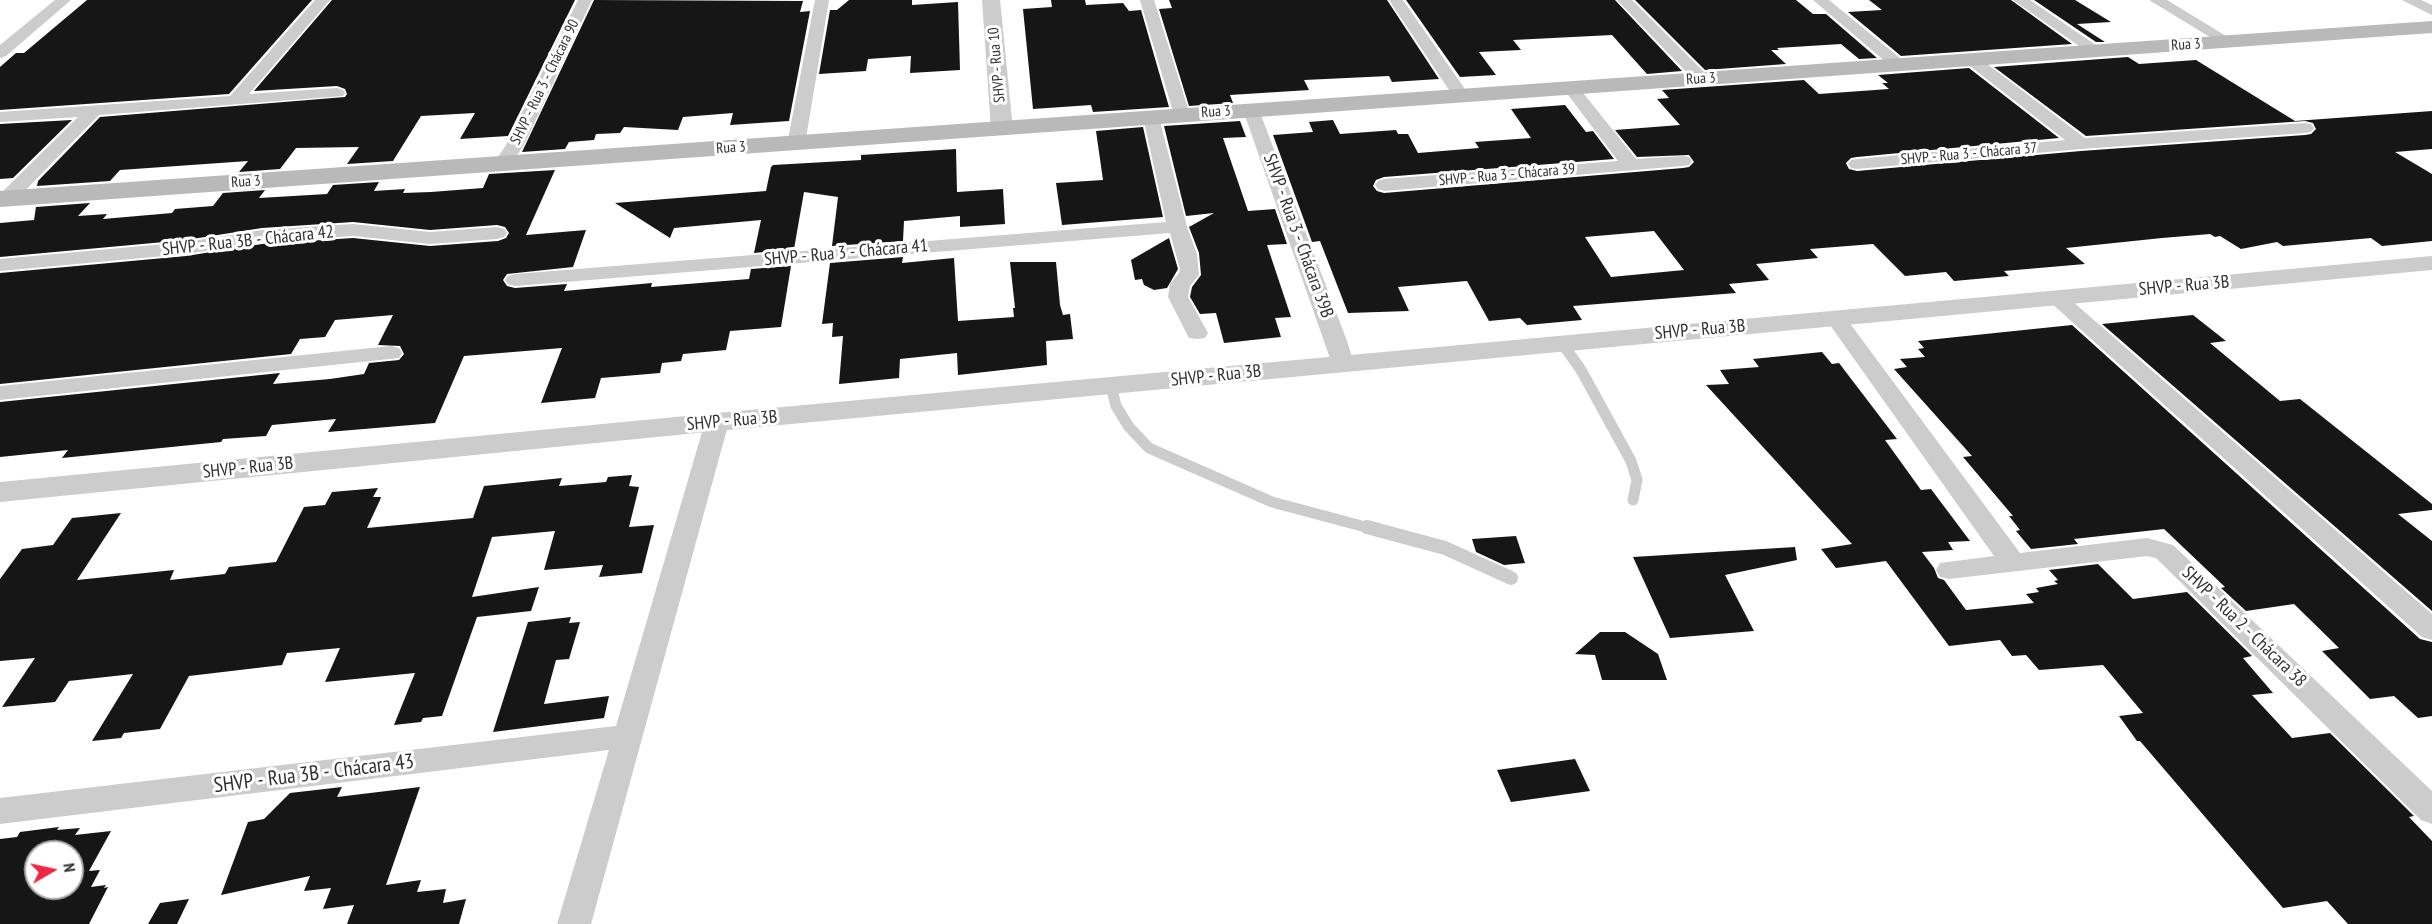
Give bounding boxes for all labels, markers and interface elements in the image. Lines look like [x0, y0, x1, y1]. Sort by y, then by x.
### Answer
street label: SHVP - Rua 3 - Chácara 90 [507, 17, 583, 147]
street label: SHVP - Rua 10 [985, 27, 1009, 103]
street label: Rua 3 [2171, 35, 2201, 55]
street label: Rua 3 [1686, 69, 1716, 89]
street label: Rua 3 [1201, 102, 1231, 122]
street label: Rua 3 [716, 138, 746, 158]
street label: SHVP - Rua 3 - Chácara 37 [1900, 139, 2038, 169]
street label: SHVP - Rua 3 - Chácara 39B [1258, 151, 1338, 321]
street label: SHVP - Rua 3 - Chácara 39 [1438, 160, 1576, 190]
street label: Rua 3 [231, 172, 261, 192]
street label: SHVP - Rua 3B - Chácara 42 [161, 221, 335, 261]
street label: SHVP - Rua 3 - Chácara 41 [763, 235, 929, 271]
street label: SHVP - Rua 3B [2138, 271, 2230, 301]
street label: SHVP - Rua 3B [1654, 315, 1746, 345]
street label: SHVP - Rua 3B [1170, 361, 1262, 391]
street label: SHVP - Rua 3B [686, 406, 778, 436]
street label: SHVP - Rua 3B [202, 453, 294, 483]
street label: SHVP - Rua 2 - Chácara 38 [2177, 562, 2311, 692]
street label: SHVP - Rua 3B - Chácara 43 [212, 749, 416, 799]
north arrow [24, 840, 84, 900]
text: N [59, 862, 80, 873]

